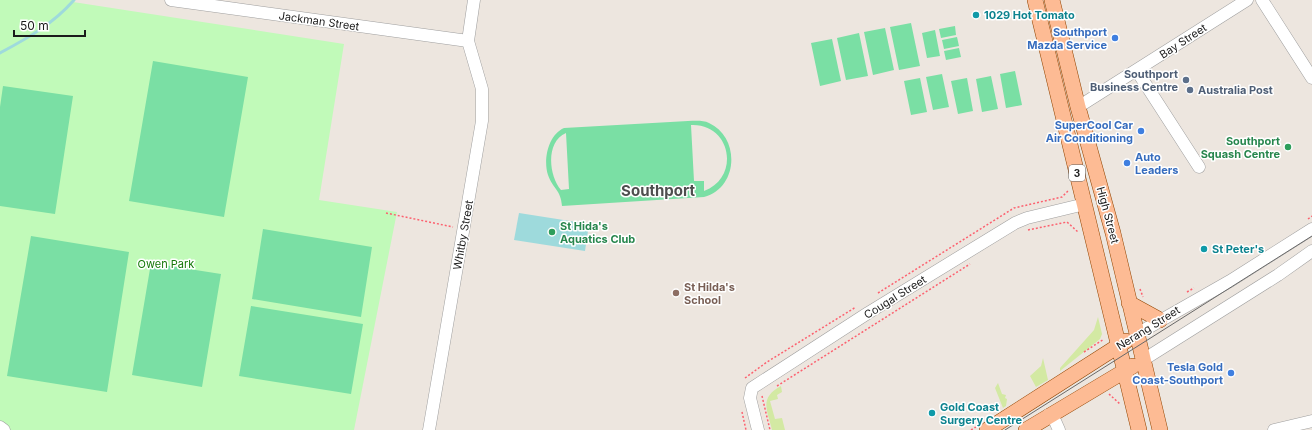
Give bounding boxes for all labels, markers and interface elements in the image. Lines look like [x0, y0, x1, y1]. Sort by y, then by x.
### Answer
street label: Jackman Street [278, 8, 361, 34]
place label: 1029 Hot Tomato [984, 8, 1075, 22]
marker: 1029 Hot Tomato [971, 10, 981, 20]
scale bar [14, 12, 85, 38]
text: 50 m [20, 18, 49, 33]
street label: Bay Street [1157, 20, 1210, 61]
place label: Southport Mazda Service [1027, 25, 1107, 52]
marker: Southport Mazda Service [1110, 33, 1120, 43]
place label: Southport Business Centre [1090, 67, 1178, 94]
marker: Southport Business Centre [1181, 75, 1191, 85]
place label: Australia Post [1198, 83, 1273, 97]
marker: Australia Post [1185, 85, 1195, 95]
place label: SuperCool Car Air Conditioning [1046, 118, 1134, 145]
marker: SuperCool Car Air Conditioning [1136, 126, 1146, 136]
place label: Southport Squash Centre [1201, 134, 1280, 161]
marker: Southport Squash Centre [1283, 142, 1293, 152]
place label: Auto Leaders [1135, 150, 1178, 177]
marker: Auto Leaders [1122, 158, 1132, 168]
road number: 3 [1069, 165, 1085, 181]
district label: Southport [621, 181, 695, 200]
street label: High Street [1094, 185, 1122, 245]
street label: Whitby Street [450, 199, 476, 271]
place label: St Hida's Aquatics Club [560, 219, 635, 246]
marker: St Hida's Aquatics Club [547, 227, 557, 237]
place label: St Peter's [1212, 242, 1264, 256]
marker: St Peter's [1199, 244, 1209, 254]
park label: Owen Park [138, 257, 194, 271]
street label: Cougal Street [861, 272, 929, 322]
place label: St Hilda's School [684, 280, 735, 307]
marker: St Hilda's School [671, 288, 681, 298]
street label: Nerang Street [1114, 303, 1183, 353]
place label: Tesla Gold Coast-Southport [1132, 360, 1223, 387]
marker: Tesla Gold Coast-Southport [1226, 368, 1236, 378]
place label: Gold Coast Surgery Centre [940, 400, 1022, 427]
marker: Gold Coast Surgery Centre [927, 408, 937, 418]

